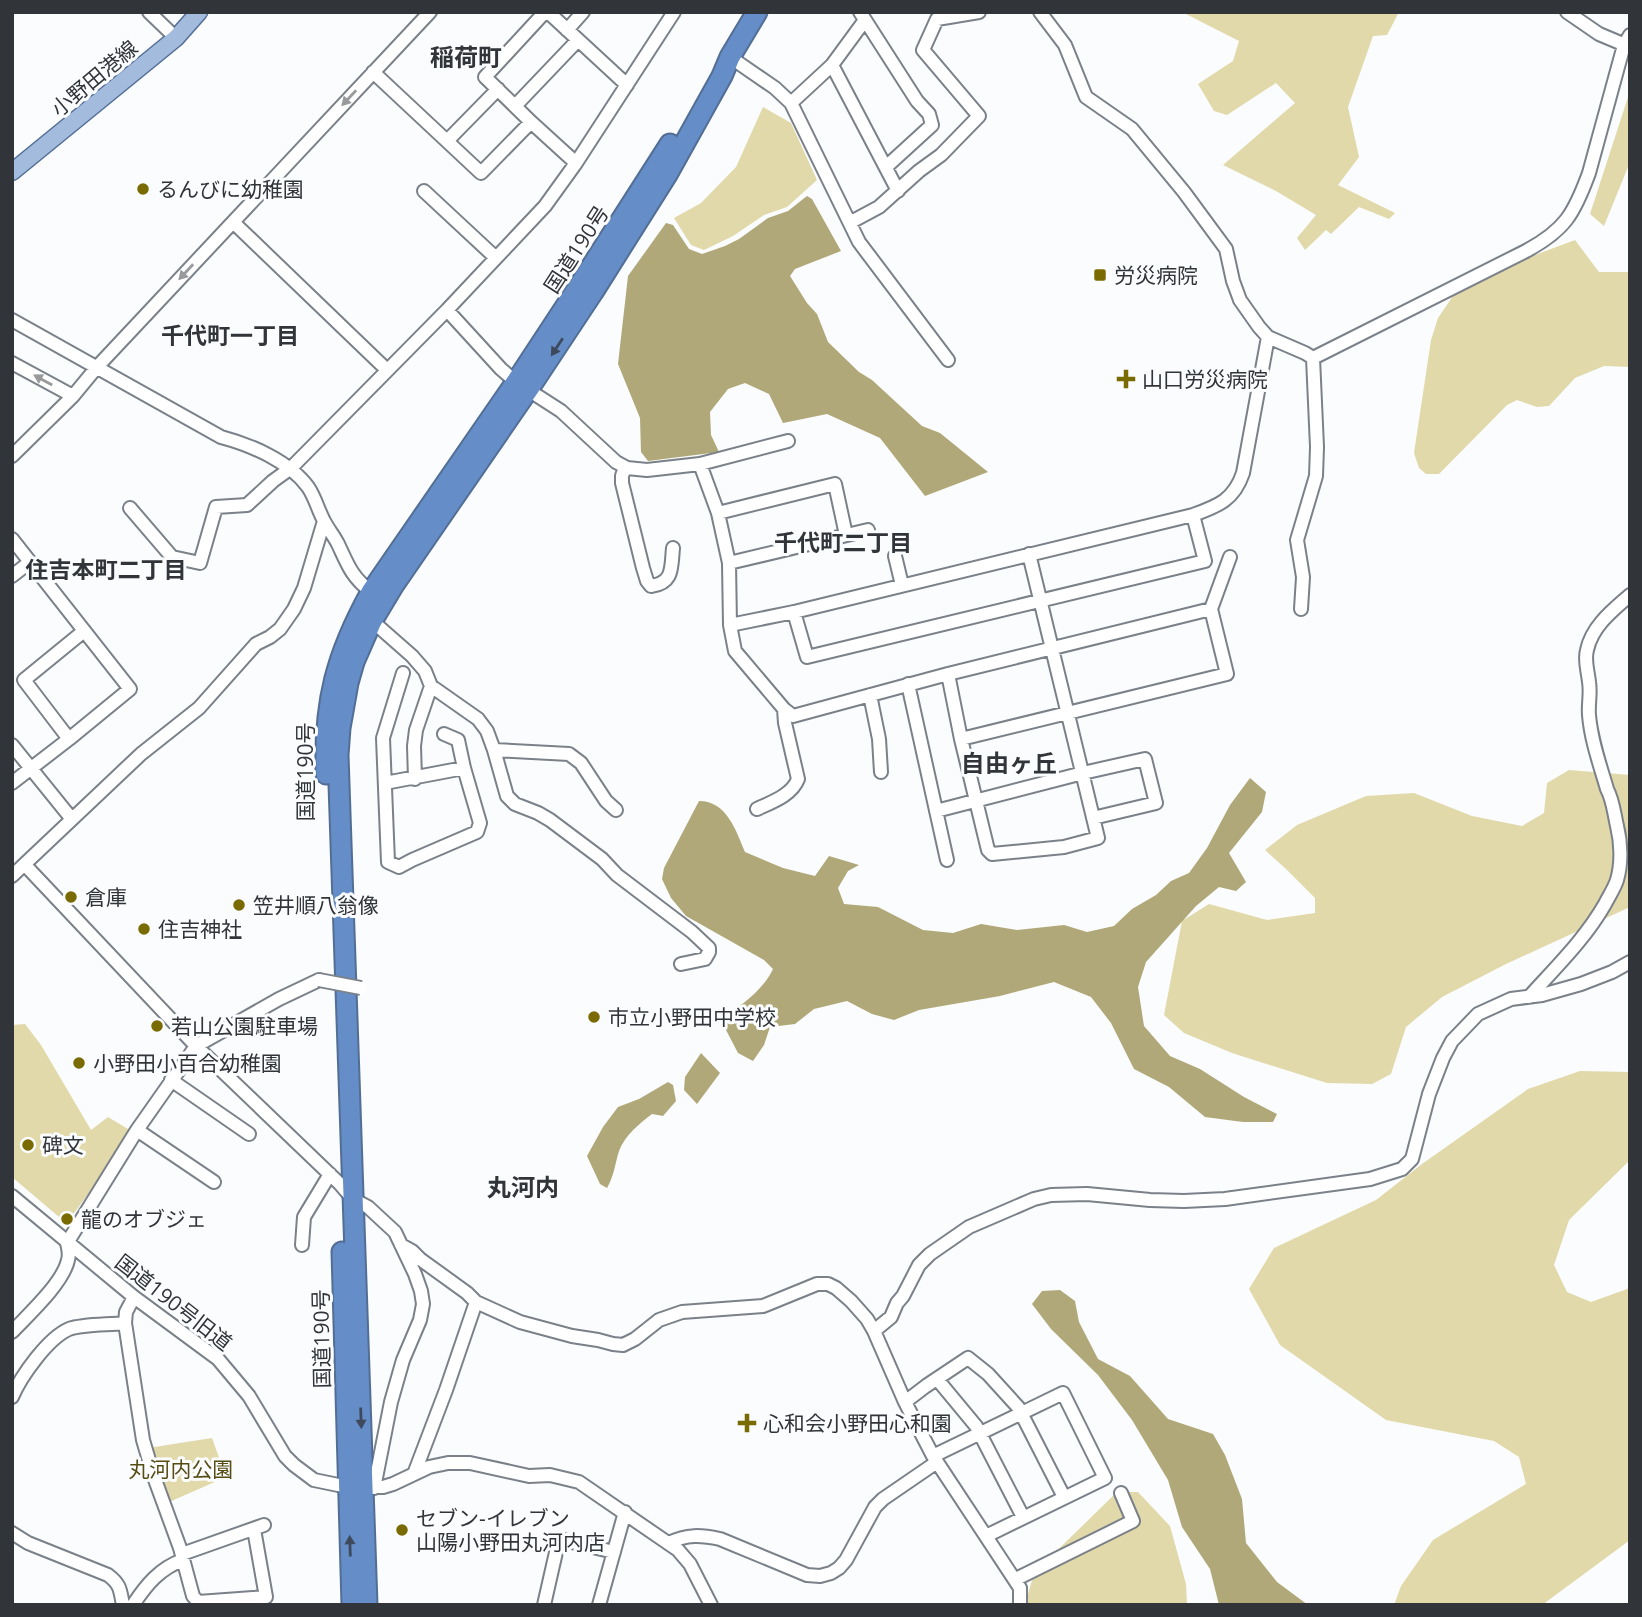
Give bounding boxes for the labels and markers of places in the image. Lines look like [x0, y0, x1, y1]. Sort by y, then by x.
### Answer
place label: るんびに幼稚園 [157, 175, 304, 203]
marker: るんびに幼稚園 [135, 181, 151, 197]
place label: 労災病院 [1114, 261, 1198, 289]
marker: 労災病院 [1092, 267, 1108, 283]
place label: 山口労災病院 [1142, 365, 1268, 393]
marker: 山口労災病院 [1116, 369, 1136, 389]
place label: 倉庫 [85, 883, 127, 911]
marker: 倉庫 [63, 889, 79, 905]
place label: 笠井順八翁像 [253, 891, 379, 919]
marker: 笠井順八翁像 [231, 897, 247, 913]
place label: 住吉神社 [158, 915, 242, 943]
marker: 住吉神社 [136, 921, 152, 937]
place label: 市立小野田中学校 [608, 1003, 776, 1031]
marker: 市立小野田中学校 [586, 1009, 602, 1025]
place label: 若山公園駐車場 [171, 1012, 318, 1040]
marker: 若山公園駐車場 [149, 1018, 165, 1034]
place label: 小野田小百合幼稚園 [93, 1049, 282, 1077]
marker: 小野田小百合幼稚園 [71, 1055, 87, 1071]
place label: 碑文 [42, 1131, 84, 1159]
marker: 碑文 [20, 1137, 36, 1153]
place label: 龍のオブジェ [81, 1205, 207, 1233]
marker: 龍のオブジェ [59, 1211, 75, 1227]
place label: 心和会小野田心和園 [763, 1409, 952, 1437]
marker: 心和会小野田心和園 [737, 1413, 757, 1433]
place label: セブン-イレブン 山陽小野田丸河内店 [416, 1504, 605, 1556]
marker: セブン-イレブン 山陽小野田丸河内店 [394, 1522, 410, 1538]

